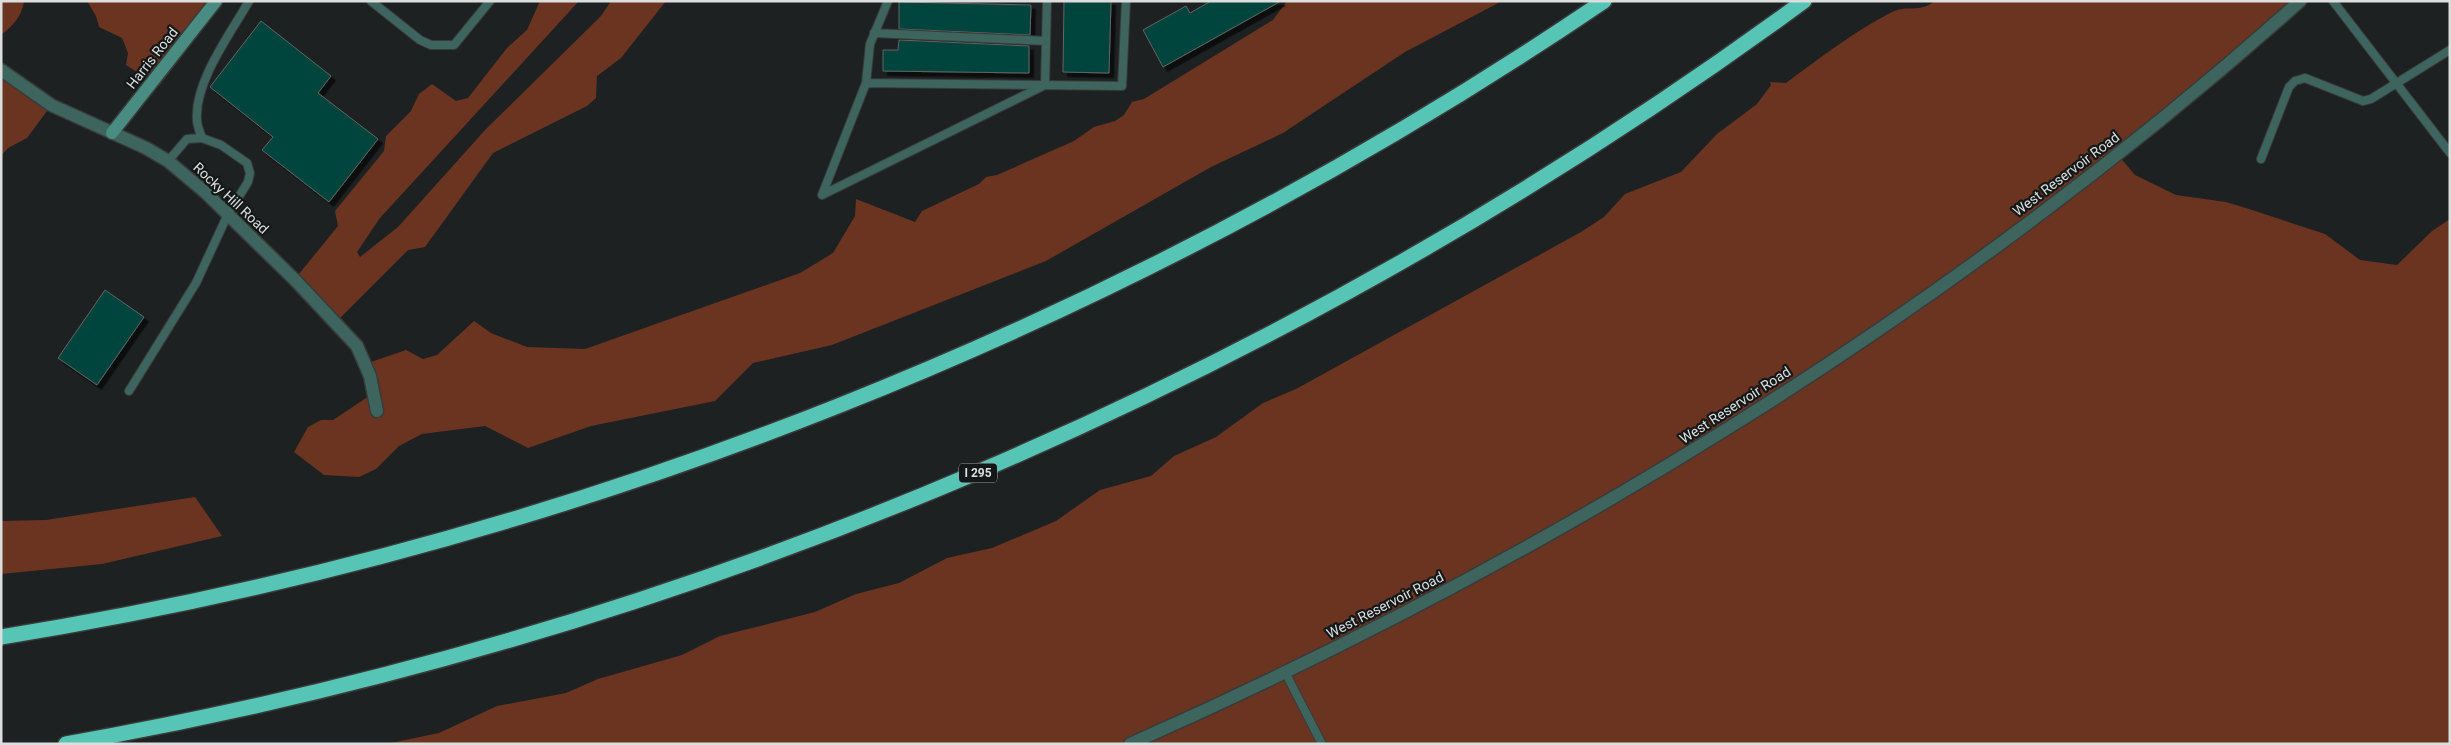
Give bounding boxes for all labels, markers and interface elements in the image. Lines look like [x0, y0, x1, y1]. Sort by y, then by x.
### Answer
street label: Harris Road [123, 24, 181, 92]
street label: West Reservoir Road [2010, 129, 2122, 219]
street label: Rocky Hill Road [190, 159, 272, 237]
street label: West Reservoir Road [1677, 363, 1793, 447]
road number: I 295 [959, 463, 997, 482]
street label: West Reservoir Road [1324, 569, 1446, 641]

